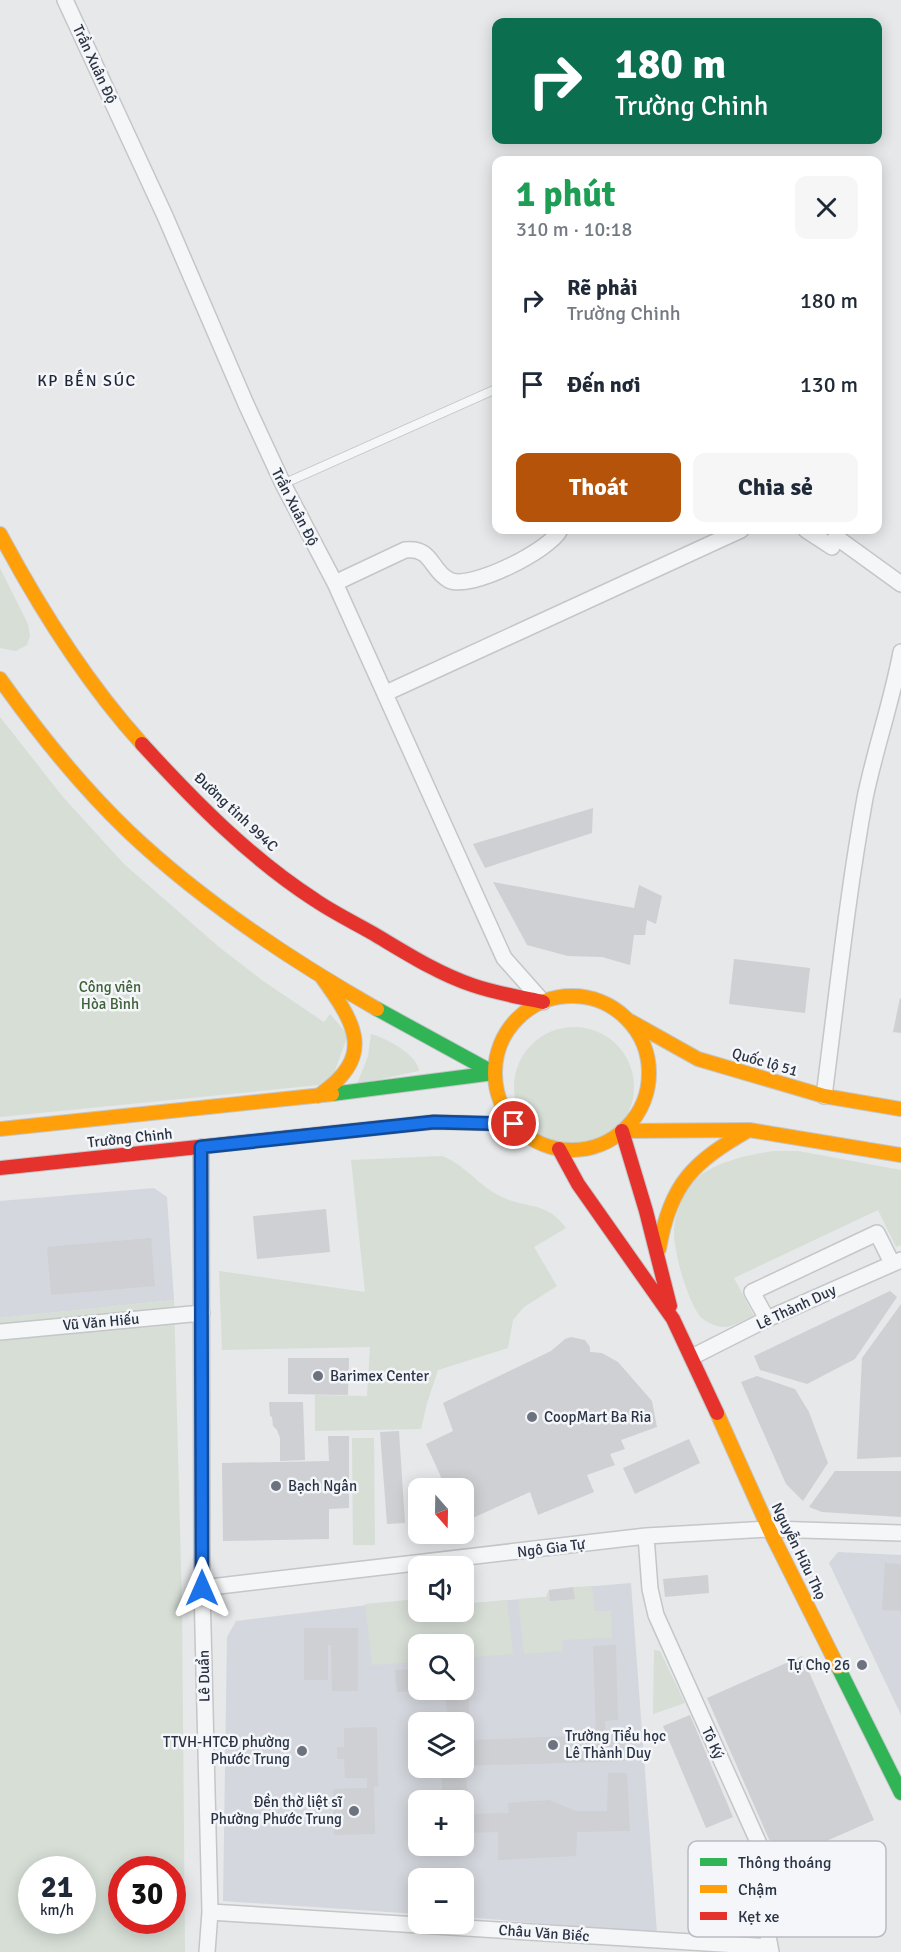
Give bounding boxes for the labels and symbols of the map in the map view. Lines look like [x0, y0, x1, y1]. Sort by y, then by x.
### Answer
street label: Trần Xuân Độ [69, 22, 121, 106]
district label: KP BẾN SÚC [37, 369, 137, 391]
street label: Trần Xuân Độ [268, 465, 322, 549]
street label: Đường tỉnh 994C [190, 769, 282, 855]
park label: Công viên Hòa Bình [79, 978, 141, 1013]
street label: Quốc lộ 51 [730, 1044, 800, 1080]
pin [488, 1098, 539, 1149]
street label: Trường Chinh [87, 1125, 173, 1151]
street label: Lê Thành Duy [753, 1281, 839, 1333]
street label: Vũ Văn Hiếu [62, 1310, 140, 1334]
place label: Barimex Center [330, 1367, 429, 1385]
marker: Barimex Center [311, 1369, 325, 1383]
place label: CoopMart Ba Ria [544, 1408, 651, 1426]
marker: CoopMart Ba Ria [525, 1410, 539, 1424]
place label: Bạch Ngân [288, 1477, 357, 1495]
north arrow [408, 1478, 474, 1544]
marker: Bạch Ngân [269, 1479, 283, 1493]
street label: Nguyễn Hữu Thọ [768, 1499, 831, 1603]
street label: Ngô Gia Tự [516, 1535, 587, 1561]
position arrow [170, 1556, 234, 1620]
street label: Lê Duẩn [195, 1650, 213, 1702]
place label: Tự Chọ 26 [788, 1656, 850, 1674]
marker: Tự Chọ 26 [855, 1658, 869, 1672]
street label: Tô Ký [698, 1724, 728, 1762]
place label: Trường Tiểu học Lê Thành Duy [565, 1727, 666, 1762]
place label: TTVH-HTCĐ phường Phước Trung [163, 1733, 290, 1768]
marker: Trường Tiểu học Lê Thành Duy [546, 1738, 560, 1752]
marker: TTVH-HTCĐ phường Phước Trung [295, 1744, 309, 1758]
place label: Đền thờ liệt sĩ Phường Phước Trung [210, 1793, 343, 1828]
marker: Đền thờ liệt sĩ Phường Phước Trung [347, 1804, 361, 1818]
legend [688, 1841, 886, 1937]
text: Thông thoáng [738, 1853, 832, 1873]
speed limit sign: 30 [108, 1856, 186, 1934]
text: Chậm [738, 1880, 777, 1900]
text: Kẹt xe [738, 1907, 779, 1927]
street label: Châu Văn Biếc [498, 1921, 590, 1945]

